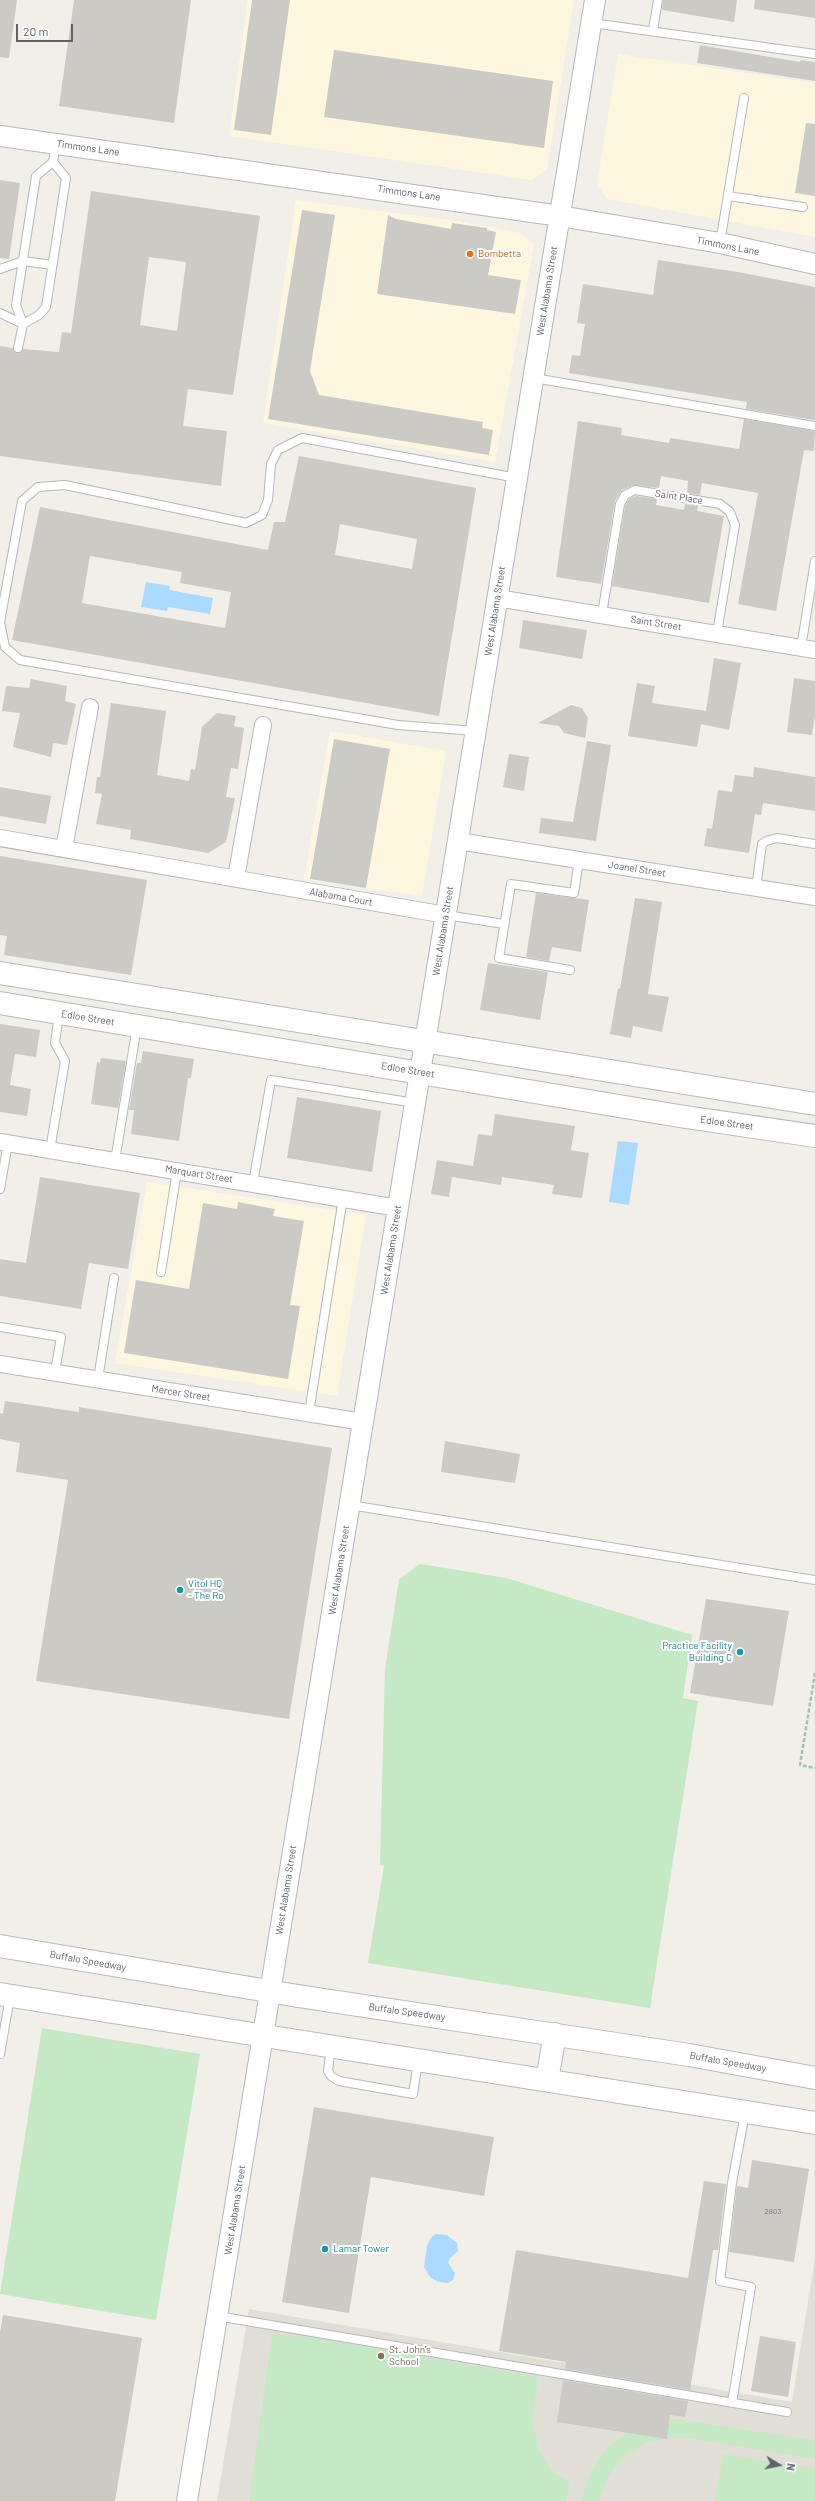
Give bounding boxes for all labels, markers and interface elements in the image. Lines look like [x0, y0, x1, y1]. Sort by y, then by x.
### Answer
scale bar [18, 16, 75, 42]
text: 20 m [23, 24, 49, 38]
street label: Timmons Lane [56, 138, 120, 158]
street label: Timmons Lane [377, 183, 441, 203]
street label: Timmons Lane [696, 234, 760, 258]
street label: West Alabama Street [534, 245, 560, 337]
place label: Bombetta [478, 248, 521, 260]
marker: Bombetta [465, 249, 475, 259]
street label: Saint Place [654, 487, 704, 507]
street label: West Alabama Street [482, 565, 508, 657]
street label: Saint Street [629, 613, 683, 633]
street label: Joanel Street [607, 858, 667, 880]
street label: West Alabama Street [430, 885, 456, 977]
street label: Alabama Court [309, 886, 373, 908]
street label: Edloe Street [60, 1008, 116, 1028]
street label: Edloe Street [380, 1060, 436, 1080]
street label: Edloe Street [699, 1113, 755, 1133]
street label: Marquart Street [164, 1163, 234, 1185]
street label: West Alabama Street [378, 1204, 404, 1296]
street label: Mercer Street [151, 1382, 211, 1404]
street label: West Alabama Street [326, 1524, 352, 1616]
place label: Vitol HQ - The Ro [188, 1578, 224, 1602]
marker: Vitol HQ - The Ro [175, 1585, 185, 1595]
place label: Practice Facility Building C [662, 1640, 732, 1664]
marker: Practice Facility Building C [735, 1647, 745, 1657]
street label: West Alabama Street [273, 1844, 299, 1936]
street label: Buffalo Speedway [49, 1948, 127, 1974]
street label: Buffalo Speedway [368, 2001, 446, 2023]
street label: Buffalo Speedway [689, 2049, 767, 2075]
street label: West Alabama Street [222, 2164, 248, 2256]
house number: 2803 [764, 2206, 782, 2216]
place label: Lamar Tower [333, 2243, 389, 2255]
marker: Lamar Tower [320, 2244, 330, 2254]
place label: St. John's School [389, 2344, 431, 2368]
marker: St. John's School [376, 2351, 386, 2361]
north arrow [759, 2445, 799, 2485]
text: N [784, 2462, 798, 2472]

